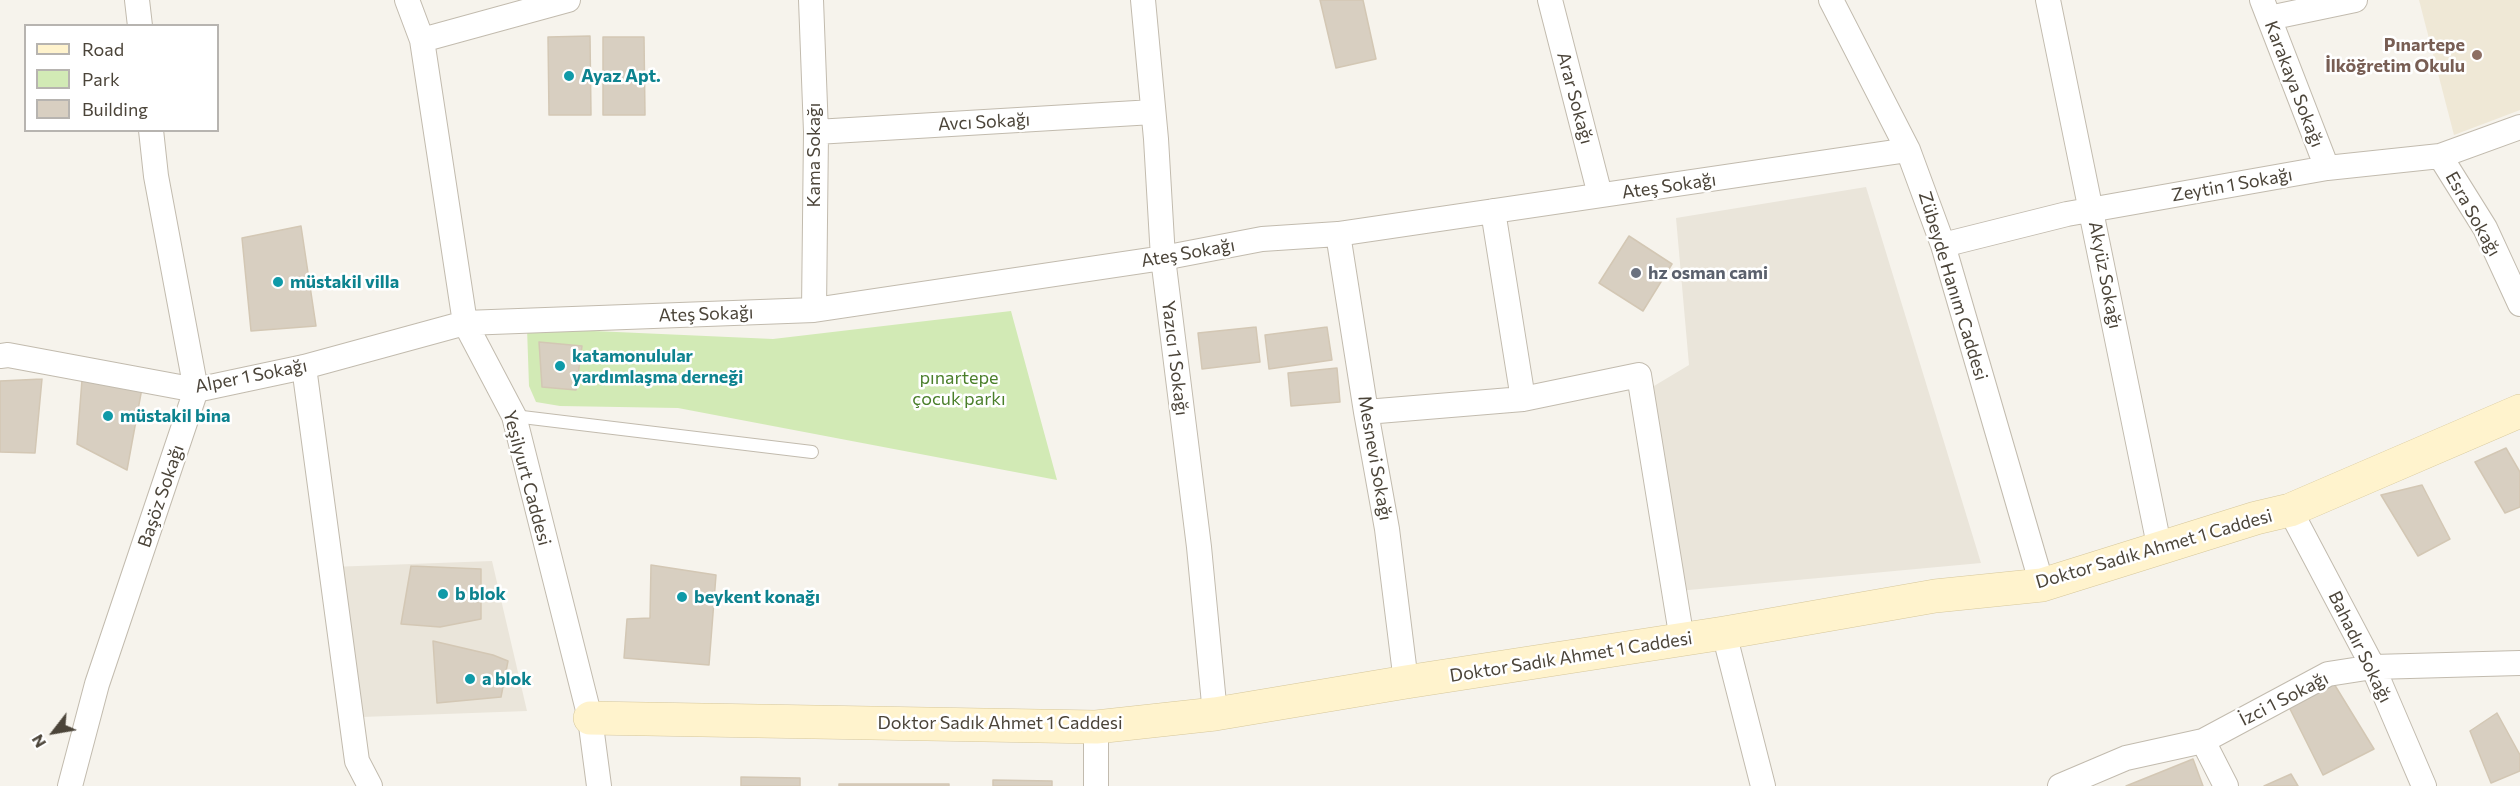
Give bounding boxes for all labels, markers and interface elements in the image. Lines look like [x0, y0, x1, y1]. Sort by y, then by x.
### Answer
street label: Karakaya Sokağı [2260, 18, 2328, 150]
legend [24, 24, 219, 132]
place label: Pınartepe İlköğretim Okulu [2325, 34, 2465, 76]
text: Road [82, 38, 124, 60]
marker: Pınartepe İlköğretim Okulu [2470, 48, 2484, 62]
street label: Arar Sokağı [1552, 50, 1598, 146]
place label: Ayaz Apt. [581, 65, 661, 87]
text: Park [82, 68, 120, 90]
marker: Ayaz Apt. [562, 69, 576, 83]
text: Building [82, 98, 148, 120]
street label: Kama Sokağı [803, 103, 825, 207]
street label: Avcı Sokağı [937, 109, 1031, 135]
street label: Zeytin 1 Sokağı [2170, 164, 2294, 206]
street label: Esra Sokağı [2441, 168, 2505, 260]
street label: Ateş Sokağı [1620, 169, 1718, 203]
street label: Zübeyde Hanım Caddesi [1914, 189, 1992, 383]
street label: Akyüz Sokağı [2084, 220, 2126, 330]
street label: Ateş Sokağı [1139, 234, 1237, 272]
place label: hz osman cami [1648, 262, 1768, 284]
marker: hz osman cami [1629, 266, 1643, 280]
place label: müstakil villa [290, 271, 399, 293]
marker: müstakil villa [271, 275, 285, 289]
street label: Yazıcı 1 Sokağı [1157, 299, 1193, 417]
street label: Ateş Sokağı [658, 302, 754, 326]
place label: katamonulular yardımlaşma derneği [572, 345, 743, 388]
street label: Alper 1 Sokağı [193, 355, 309, 397]
marker: katamonulular yardımlaşma derneği [553, 359, 567, 373]
park label: pınartepe çocuk parkı [912, 367, 1006, 410]
street label: Mesnevi Sokağı [1353, 394, 1397, 522]
place label: müstakil bina [120, 405, 231, 427]
street label: Yeşilyurt Caddesi [499, 408, 555, 548]
marker: müstakil bina [101, 409, 115, 423]
street label: Başöz Sokağı [133, 442, 189, 550]
street label: Doktor Sadık Ahmet 1 Caddesi [2033, 505, 2275, 593]
place label: b blok [455, 583, 506, 605]
place label: beykent konağı [694, 586, 820, 608]
marker: b blok [436, 587, 450, 601]
street label: Bahadır Sokağı [2324, 588, 2396, 706]
marker: beykent konağı [675, 590, 689, 604]
street label: Doktor Sadık Ahmet 1 Caddesi [1448, 627, 1694, 687]
street label: İzci 1 Sokağı [2236, 667, 2332, 731]
place label: a blok [482, 668, 532, 690]
marker: a blok [463, 672, 477, 686]
north arrow [24, 702, 84, 762]
street label: Doktor Sadık Ahmet 1 Caddesi [877, 712, 1123, 734]
text: N [27, 731, 49, 752]

